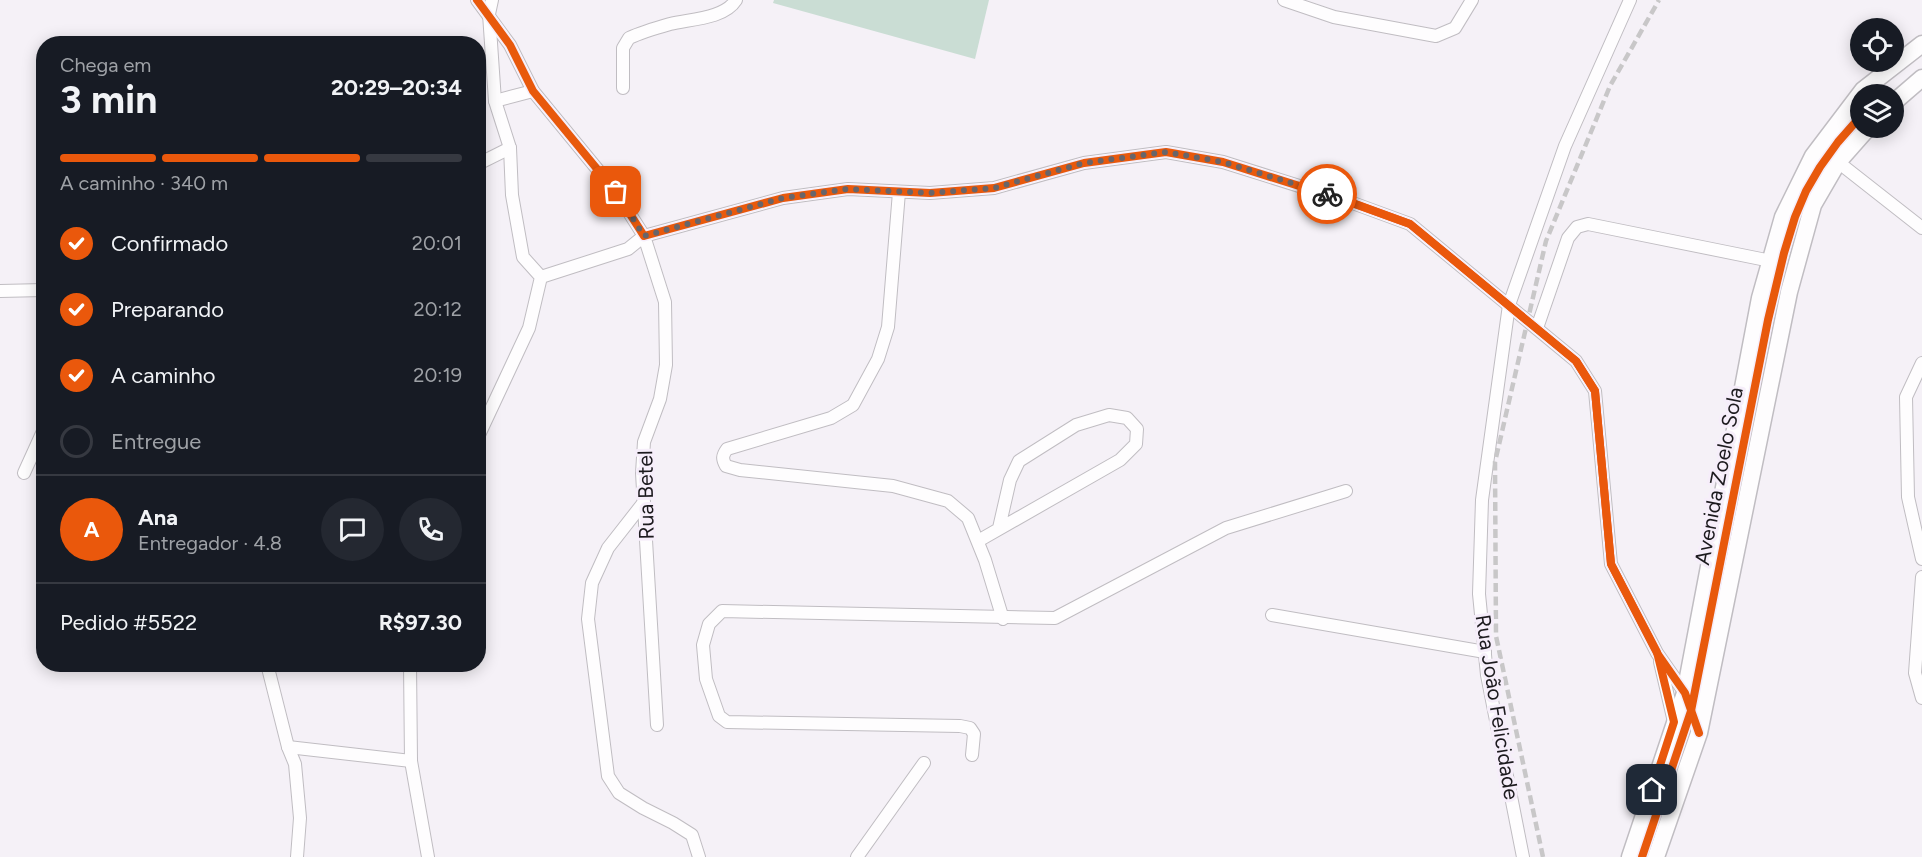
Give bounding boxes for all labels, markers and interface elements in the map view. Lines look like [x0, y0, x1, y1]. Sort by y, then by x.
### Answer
map controls [1850, 18, 1904, 138]
button: locate [1850, 18, 1904, 72]
text: Chega em [60, 53, 151, 77]
text: 20:29–20:34 [331, 74, 462, 101]
text: 3 min [60, 76, 157, 123]
button: layers [1850, 84, 1904, 138]
courier [1297, 164, 1357, 224]
pin [590, 166, 641, 217]
text: A caminho · 340 m [60, 171, 228, 195]
icon: bag [599, 175, 632, 208]
icon: bike [1311, 178, 1344, 211]
icon: check [60, 227, 93, 260]
text: Confirmado [111, 230, 228, 257]
text: 20:01 [412, 231, 462, 255]
icon: check [60, 293, 93, 326]
text: Preparando [111, 296, 224, 323]
text: 20:12 [414, 297, 462, 321]
icon: check [60, 359, 93, 392]
text: A caminho [111, 362, 216, 389]
text: 20:19 [413, 363, 462, 387]
street label: Avenida Zoelo Sola [1689, 385, 1748, 567]
text: Entregue [111, 428, 201, 455]
street label: Rua Betel [632, 450, 659, 540]
button: chat [321, 498, 384, 561]
button: phone [399, 498, 462, 561]
text: Ana [138, 504, 178, 531]
text: A [84, 516, 99, 543]
text: Entregador · 4.8 [138, 531, 282, 555]
text: Pedido #5522 [60, 609, 197, 636]
text: R$97.30 [379, 609, 462, 636]
street label: Rua João Felicidade [1471, 613, 1524, 801]
pin [1626, 764, 1677, 815]
icon: home [1635, 773, 1668, 806]

